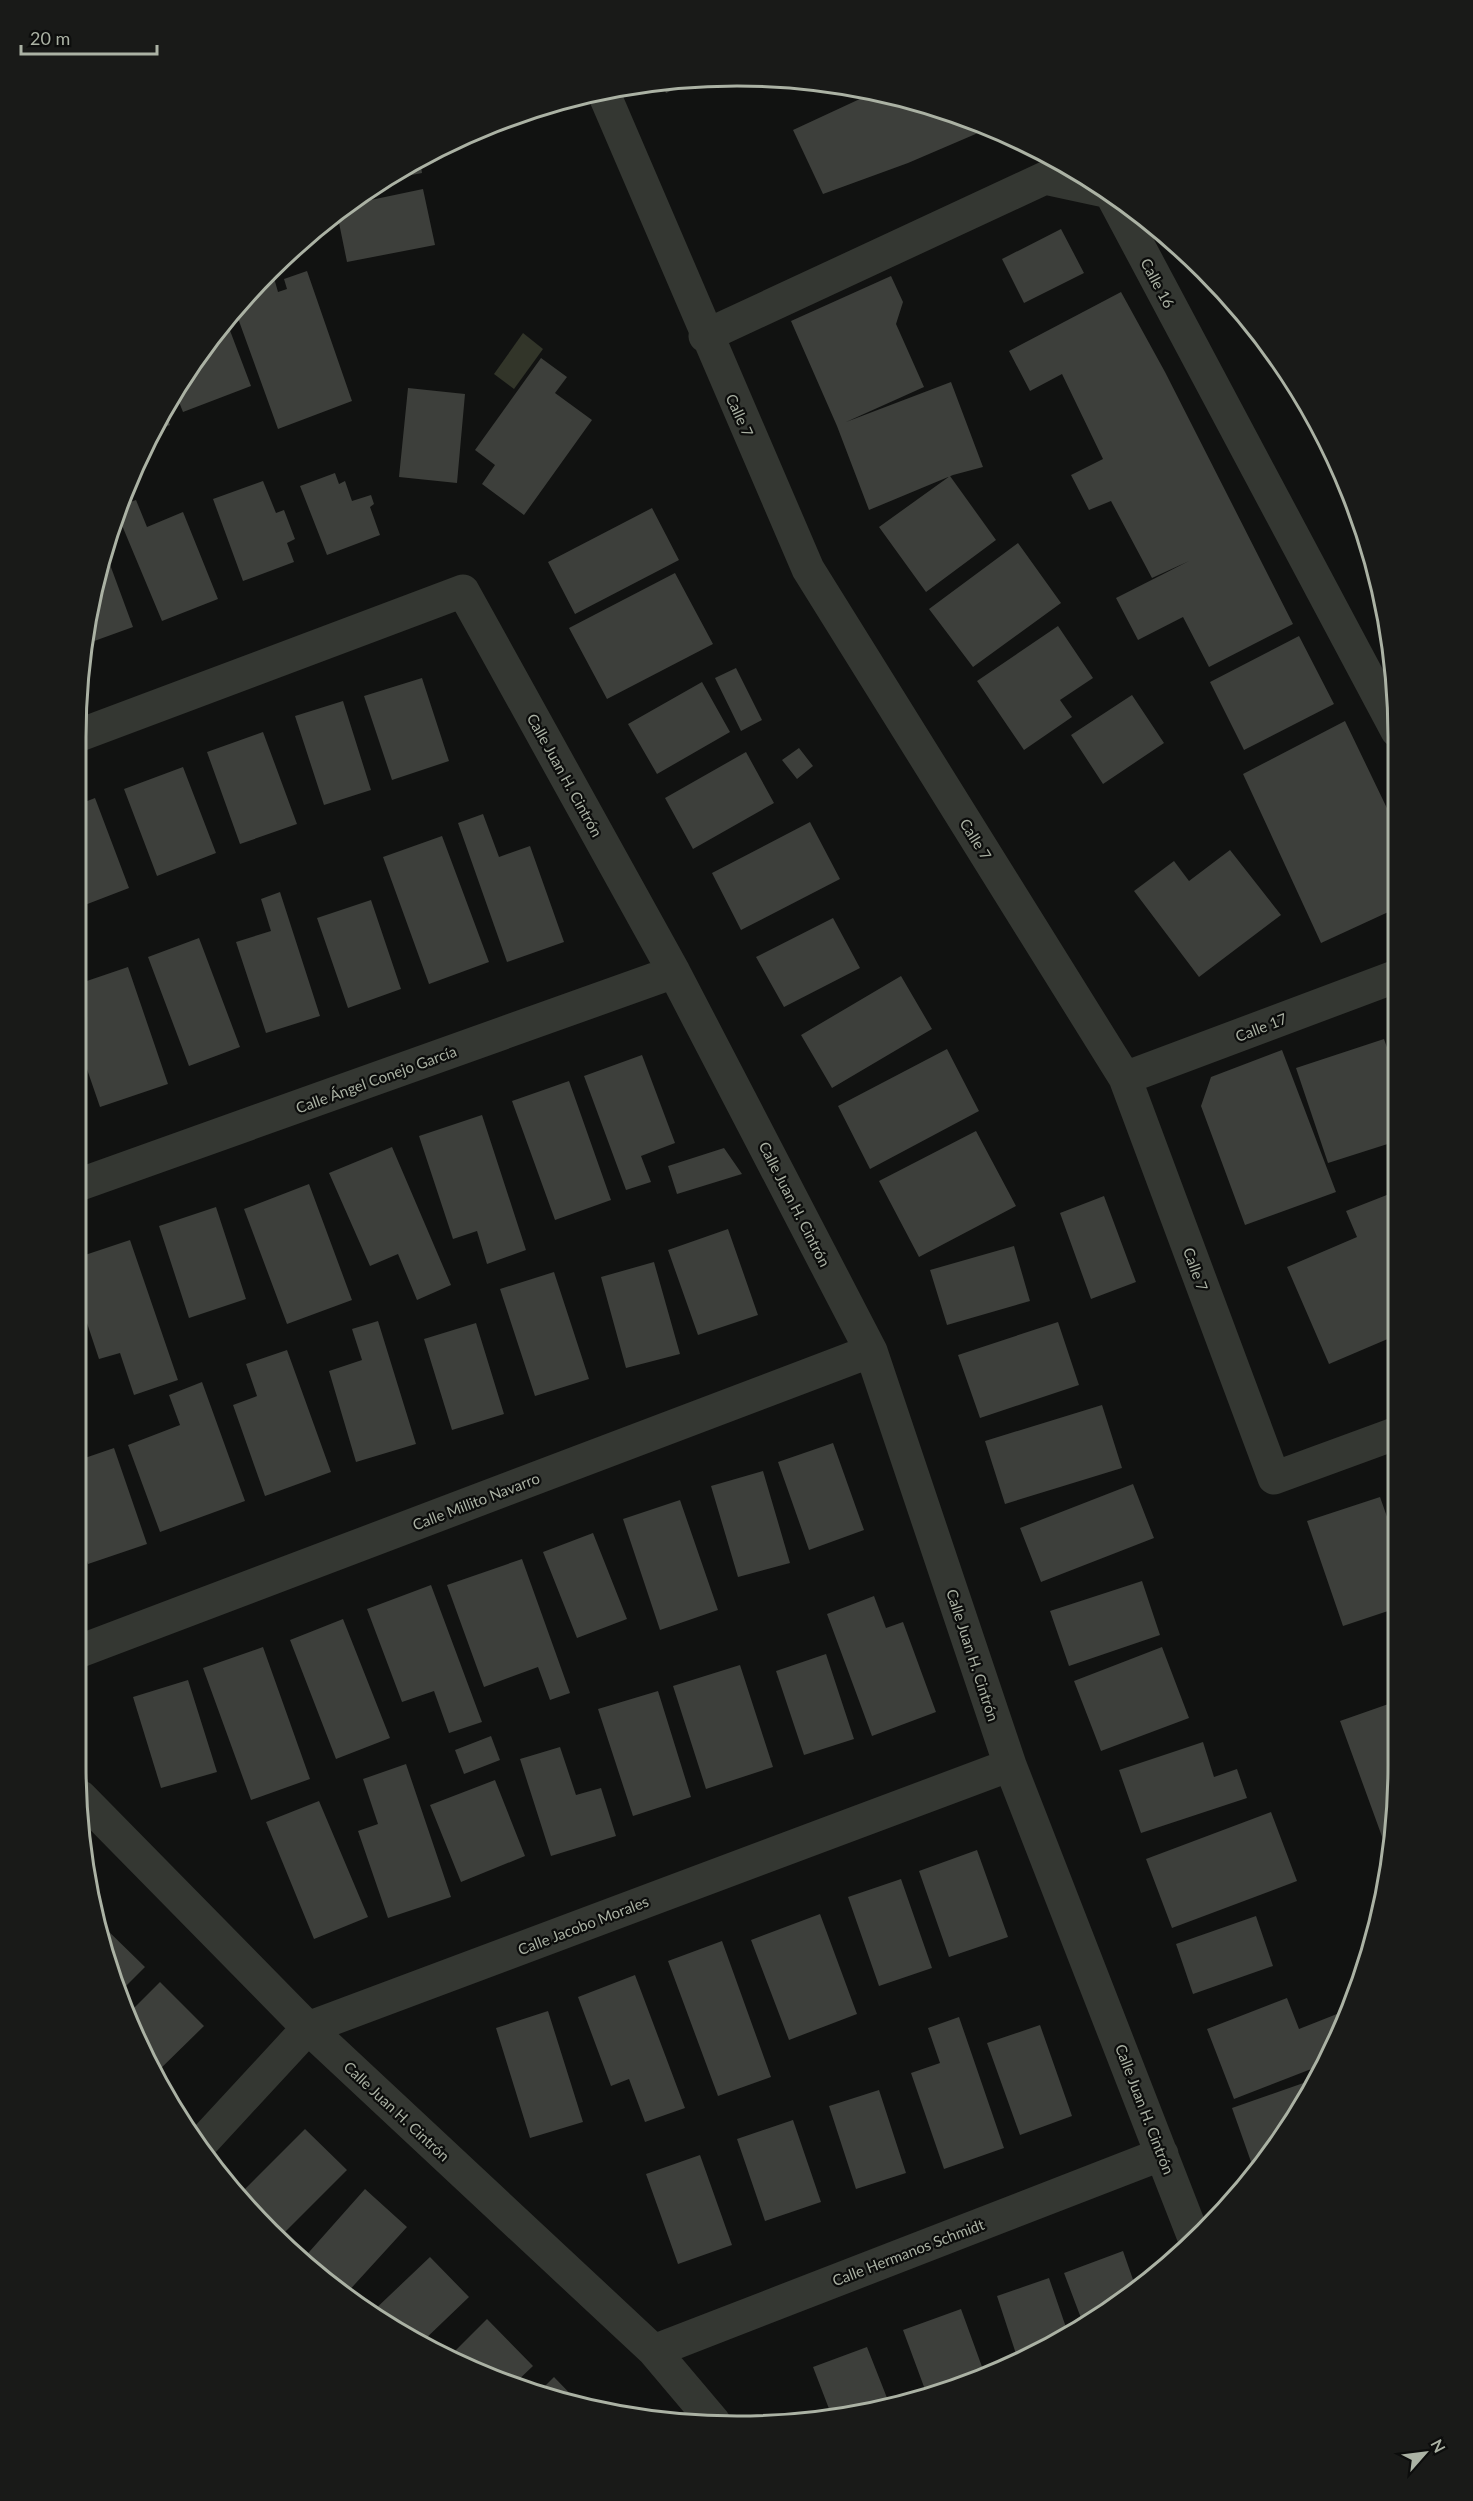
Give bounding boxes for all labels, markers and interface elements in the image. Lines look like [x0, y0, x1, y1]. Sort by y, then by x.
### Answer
scale bar [21, 18, 158, 56]
text: 20 m [30, 27, 70, 49]
street label: Calle 16 [1137, 255, 1179, 311]
street label: Calle 7 [723, 391, 757, 439]
street label: Calle Juan H. Cintrón [524, 710, 606, 840]
street label: Calle 7 [956, 815, 996, 863]
street label: Calle 17 [1233, 1009, 1290, 1045]
street label: Calle Ángel Conejo García [293, 1042, 459, 1116]
street label: Calle Juan H. Cintrón [756, 1138, 834, 1270]
street label: Calle 7 [1180, 1245, 1212, 1294]
street label: Calle Millito Navarro [410, 1468, 542, 1534]
street label: Calle Juan H. Cintrón [943, 1587, 1003, 1723]
street label: Calle Jacobo Morales [515, 1892, 651, 1958]
street label: Calle Juan H. Cintrón [1112, 2041, 1178, 2177]
street label: Calle Juan H. Cintrón [340, 2057, 454, 2165]
street label: Calle Hermanos Schmidt [829, 2214, 987, 2289]
north arrow [1395, 2423, 1455, 2483]
text: N [1427, 2436, 1450, 2456]

